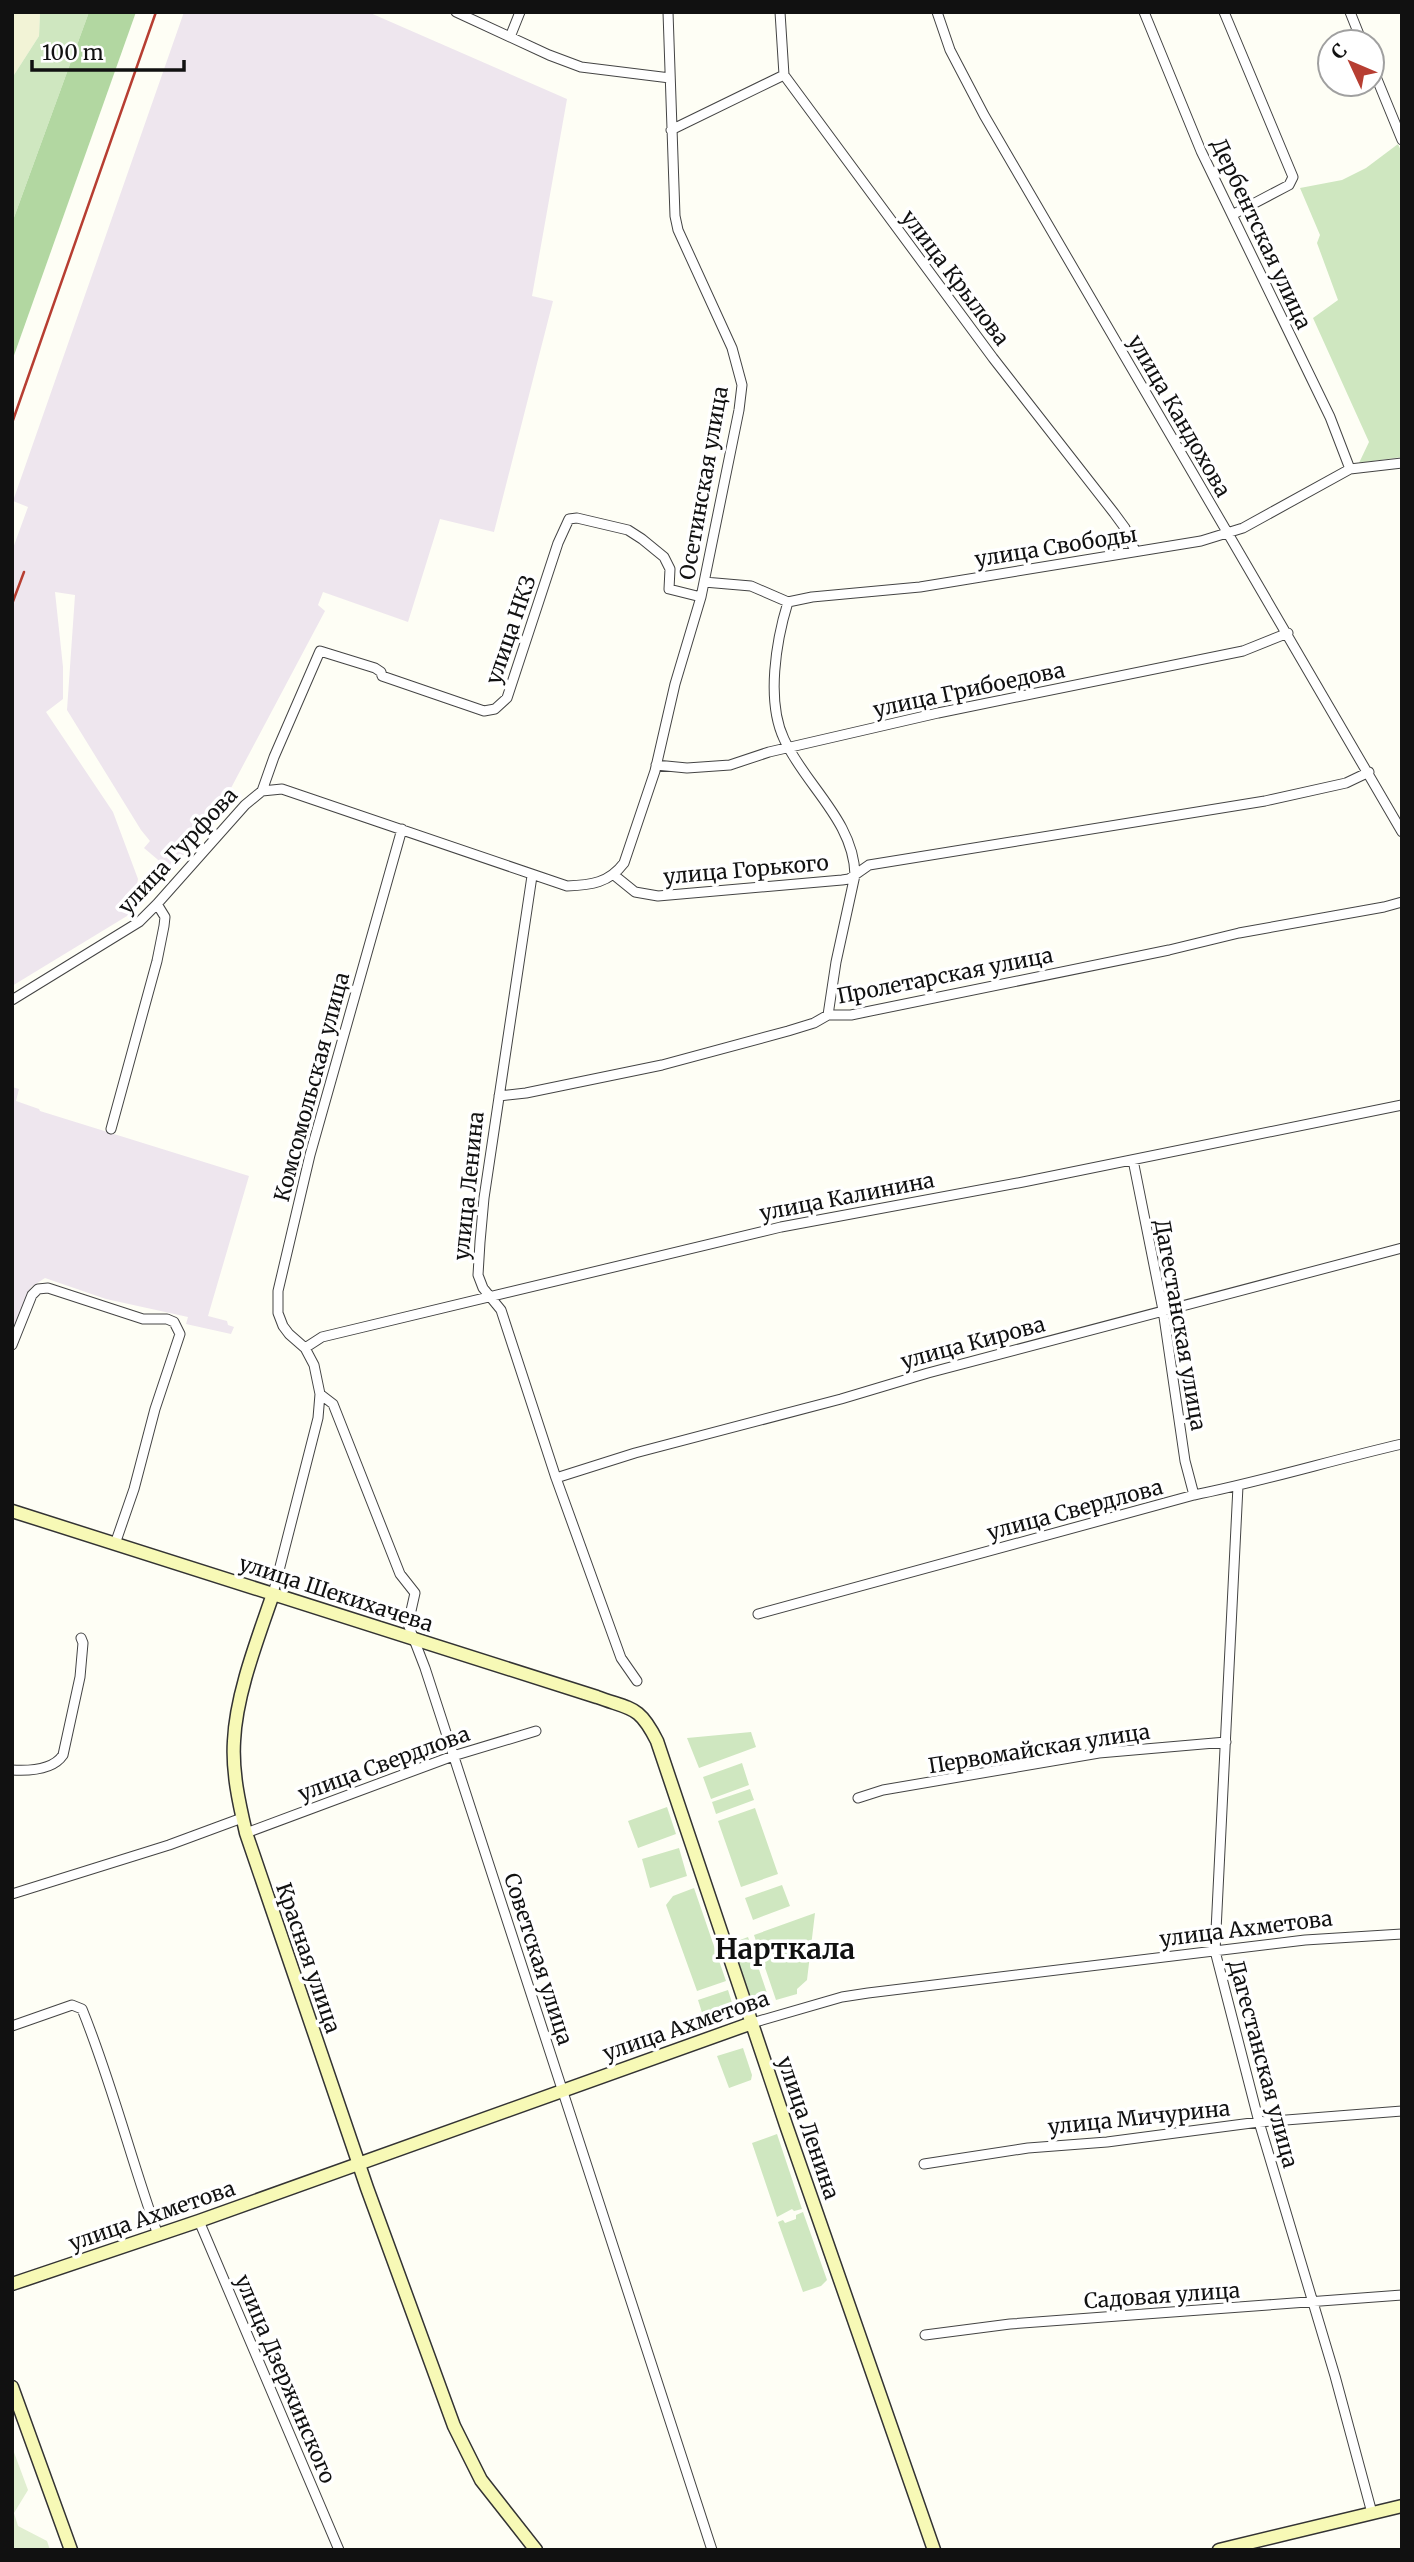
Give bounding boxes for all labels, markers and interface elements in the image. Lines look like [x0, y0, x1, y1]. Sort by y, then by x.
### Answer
scale bar [32, 28, 184, 72]
north arrow [1316, 28, 1386, 98]
text: С [1326, 38, 1352, 64]
text: 100 m [42, 39, 104, 66]
street label: Дербентская улица [1205, 134, 1317, 333]
street label: улица Крылова [896, 204, 1015, 351]
street label: улица Кандохова [1122, 330, 1237, 502]
street label: Осетинская улица [673, 384, 734, 582]
street label: улица Свободы [973, 520, 1139, 573]
street label: улица НКЗ [479, 572, 542, 688]
street label: улица Грибоедова [871, 656, 1067, 723]
street label: улица Гурфова [112, 782, 243, 920]
street label: улица Горького [662, 849, 830, 890]
street label: Пролетарская улица [835, 941, 1055, 1010]
street label: Комсомольская улица [268, 969, 355, 1204]
street label: улица Ленина [447, 1110, 490, 1262]
street label: улица Калинина [757, 1166, 937, 1227]
street label: Дагестанская улица [1149, 1217, 1212, 1433]
street label: улица Кирова [898, 1310, 1048, 1375]
street label: улица Свердлова [984, 1473, 1166, 1546]
street label: улица Шекихачева [236, 1549, 437, 1638]
street label: Первомайская улица [926, 1718, 1152, 1779]
street label: улица Свердлова [294, 1720, 473, 1807]
street label: Советская улица [498, 1869, 579, 2048]
street label: Красная улица [270, 1879, 347, 2036]
street label: улица Ахметова [1158, 1904, 1334, 1953]
district label: Нарткала [715, 1931, 856, 1967]
street label: Дагестанская улица [1223, 1957, 1304, 2171]
street label: улица Ахметова [599, 1984, 773, 2067]
street label: улица Ленина [771, 2053, 846, 2203]
street label: улица Мичурина [1046, 2095, 1231, 2141]
street label: улица Ахметова [65, 2174, 239, 2257]
street label: улица Дзержинского [229, 2270, 342, 2487]
street label: Садовая улица [1083, 2277, 1241, 2314]

